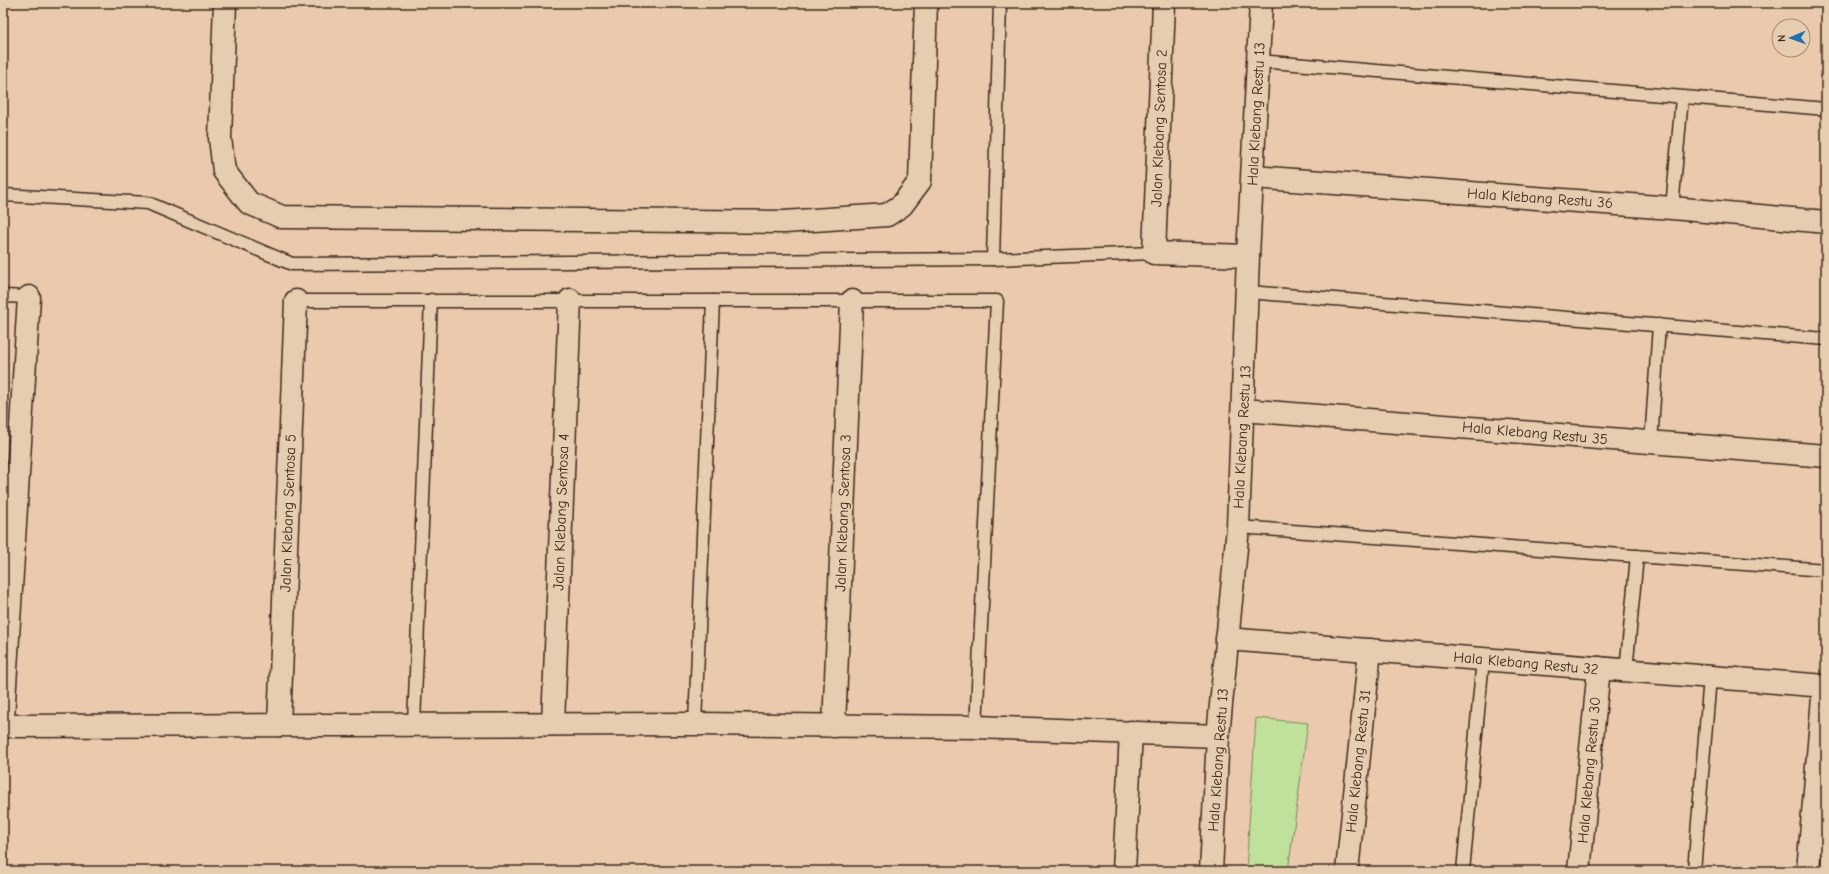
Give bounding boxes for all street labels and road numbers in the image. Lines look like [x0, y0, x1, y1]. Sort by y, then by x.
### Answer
street label: Hala Klebang Restu 13 [1243, 42, 1269, 186]
street label: Jalan Klebang Sentosa 2 [1147, 49, 1171, 207]
street label: Hala Klebang Restu 36 [1467, 184, 1613, 212]
street label: Hala Klebang Restu 13 [1229, 365, 1255, 509]
street label: Hala Klebang Restu 35 [1461, 418, 1609, 448]
street label: Jalan Klebang Sentosa 4 [549, 433, 573, 591]
street label: Jalan Klebang Sentosa 5 [276, 434, 300, 592]
street label: Jalan Klebang Sentosa 3 [831, 434, 855, 592]
street label: Hala Klebang Restu 32 [1453, 648, 1599, 678]
street label: Hala Klebang Restu 13 [1204, 688, 1232, 832]
street label: Hala Klebang Restu 31 [1342, 688, 1374, 833]
street label: Hala Klebang Restu 30 [1574, 696, 1604, 844]

